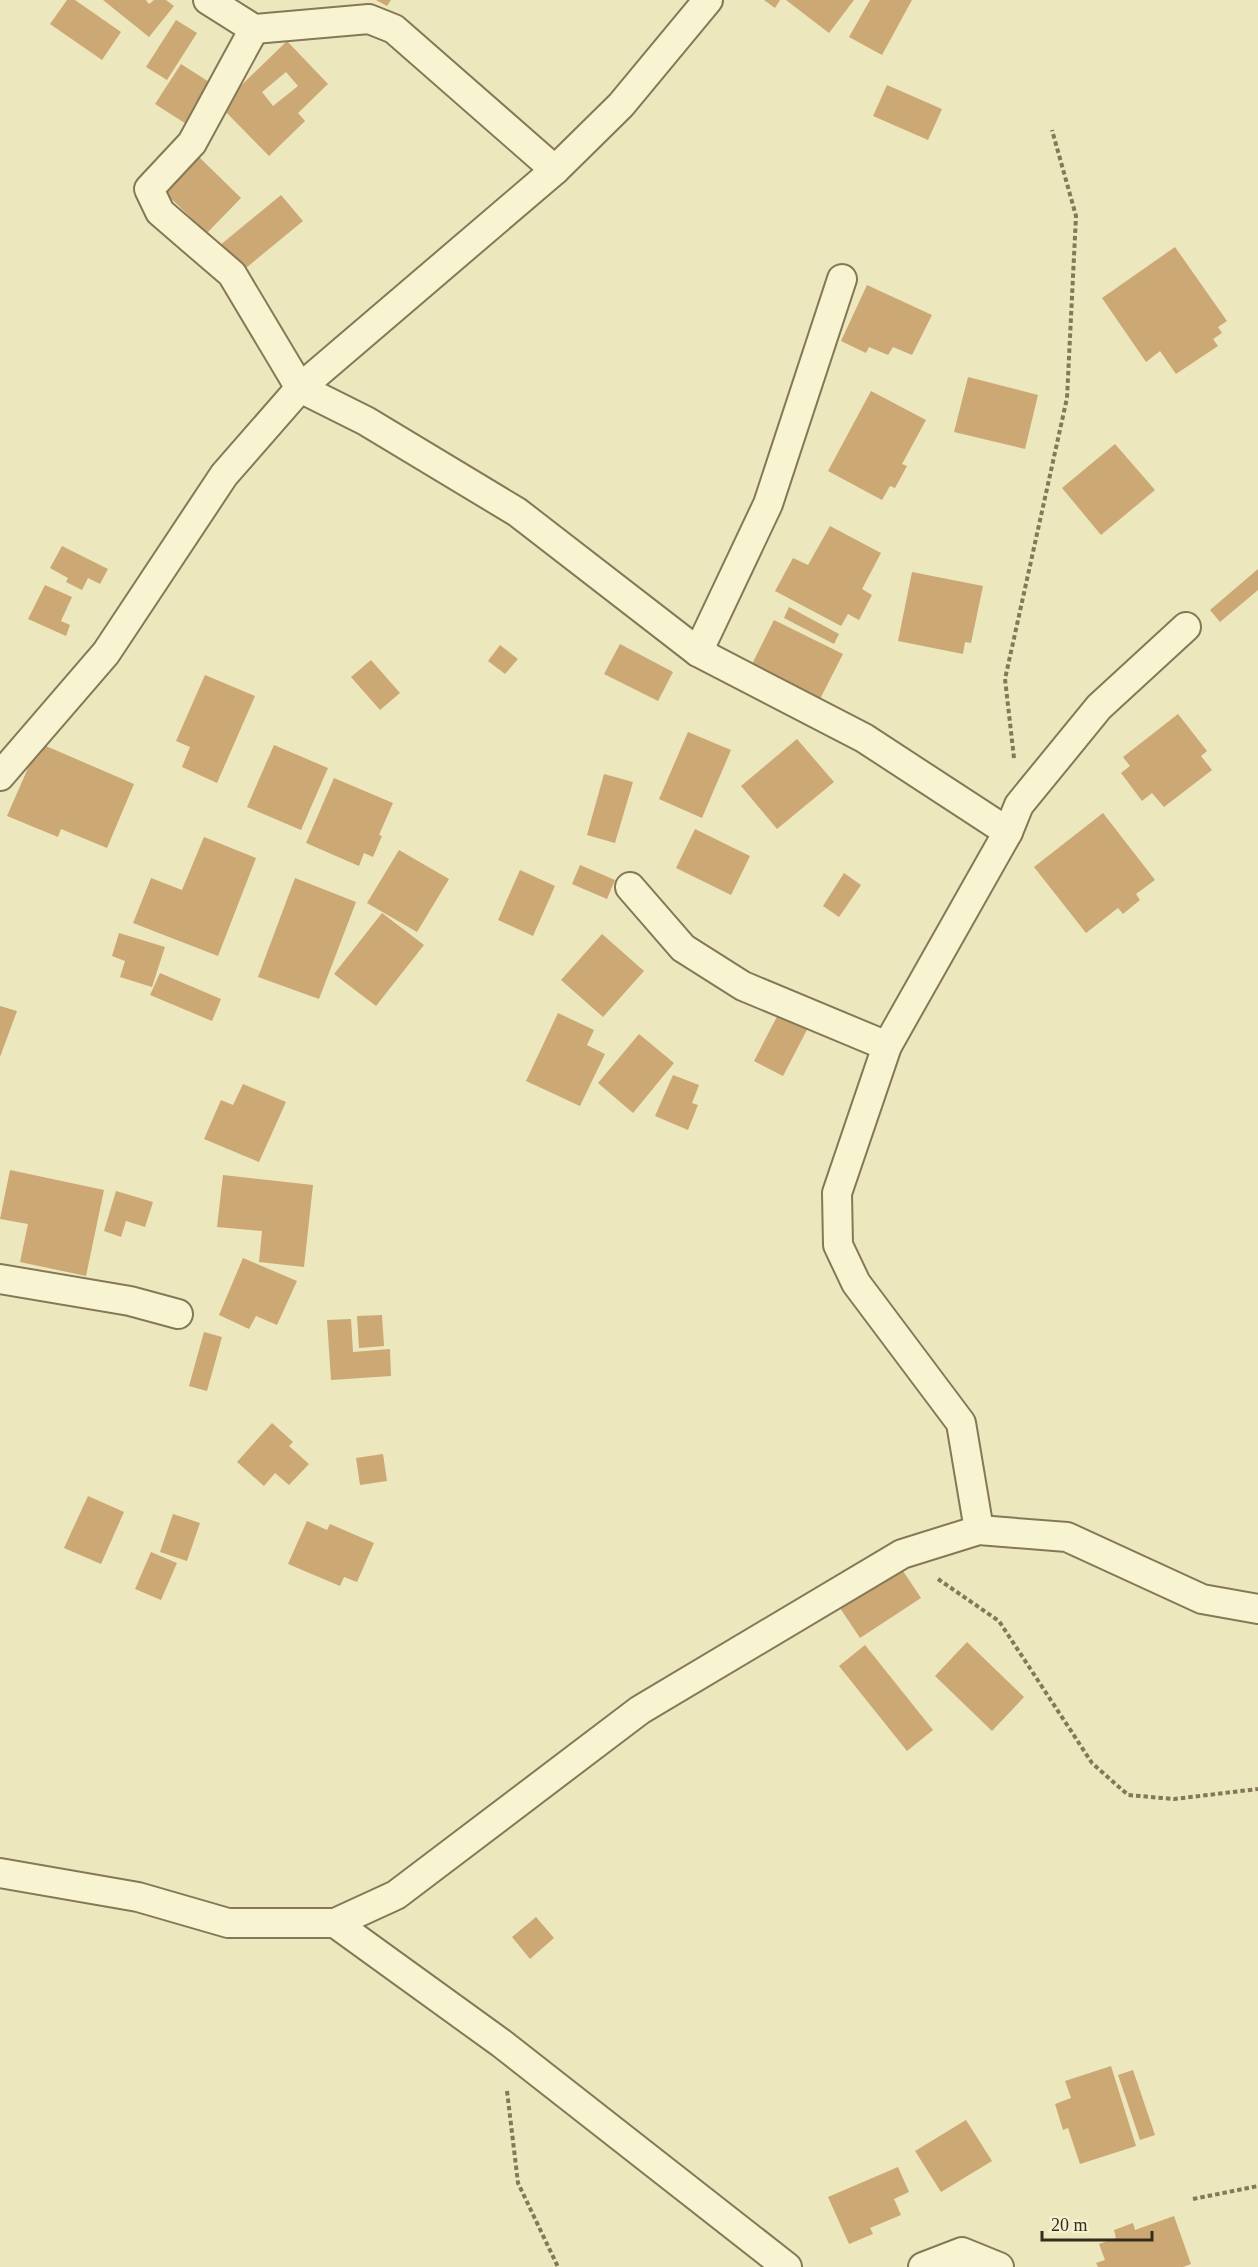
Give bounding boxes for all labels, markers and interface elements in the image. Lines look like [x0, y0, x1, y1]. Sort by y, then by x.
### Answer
scale bar [1042, 2204, 1152, 2242]
text: 20 m [1051, 2215, 1088, 2235]

